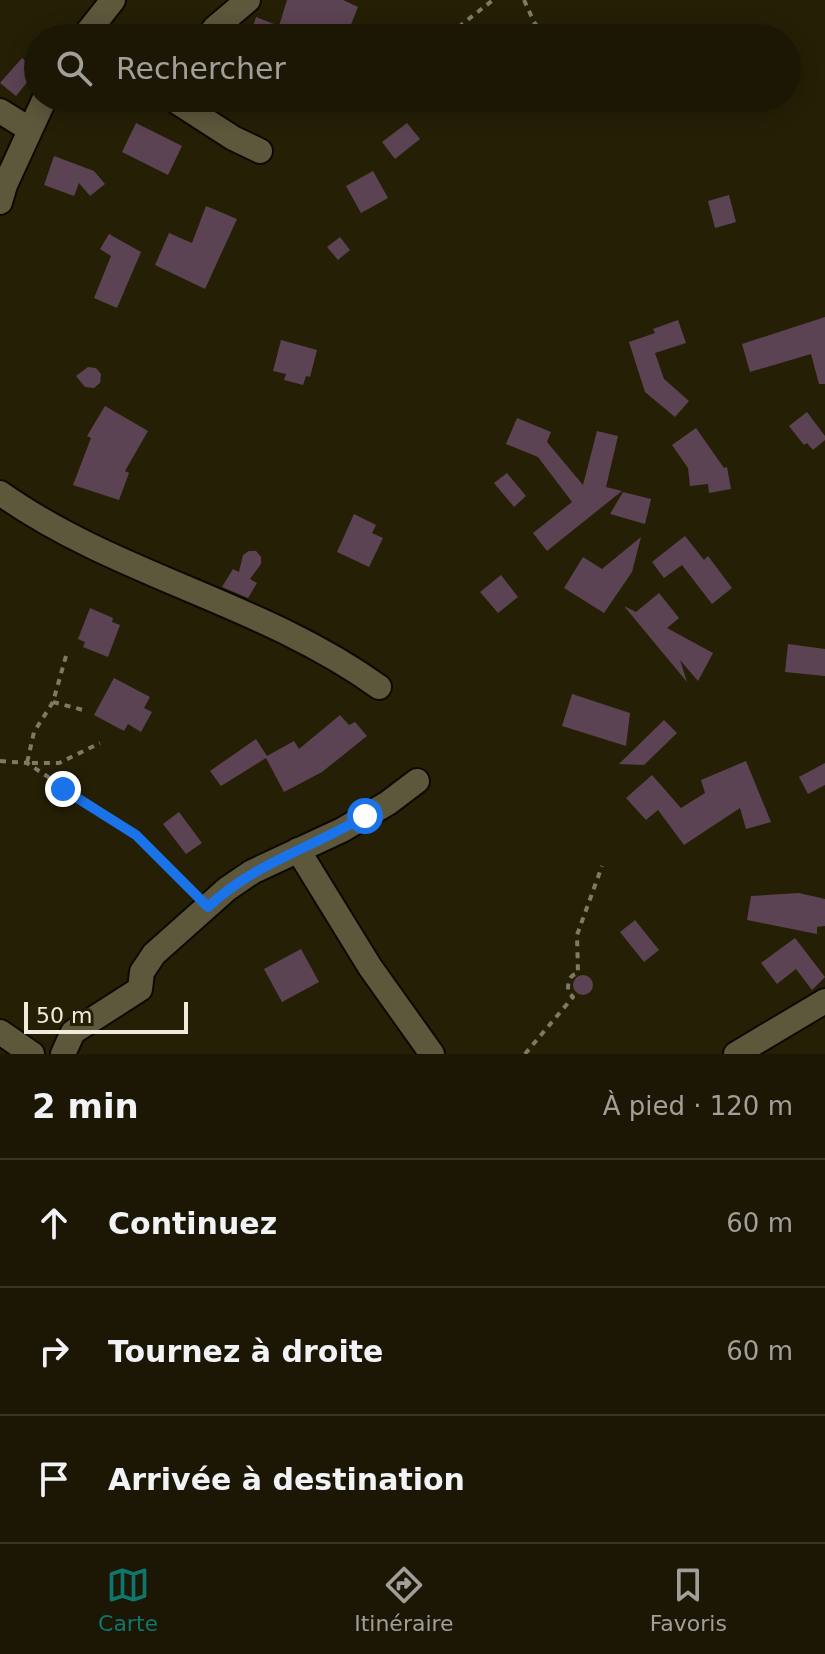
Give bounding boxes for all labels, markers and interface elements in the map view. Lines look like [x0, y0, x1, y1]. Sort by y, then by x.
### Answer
search box [24, 24, 801, 112]
icon: search [52, 46, 96, 90]
text: Rechercher [116, 51, 286, 86]
route end [45, 771, 81, 807]
route start [347, 798, 383, 834]
scale bar [24, 998, 188, 1034]
text: 50 m [36, 1003, 92, 1028]
text: 2 min [32, 1086, 139, 1126]
text: À pied · 120 m [603, 1091, 793, 1121]
icon: ahead [32, 1201, 76, 1245]
text: Continuez [108, 1206, 277, 1241]
text: 60 m [726, 1208, 793, 1238]
icon: right [32, 1329, 76, 1373]
text: Tournez à droite [108, 1334, 383, 1369]
text: 60 m [726, 1336, 793, 1366]
icon: arrive [32, 1457, 76, 1501]
text: Arrivée à destination [108, 1462, 465, 1497]
tab: Carte [98, 1563, 158, 1636]
tab: Itinéraire [354, 1563, 454, 1636]
tab: Favoris [650, 1563, 727, 1636]

